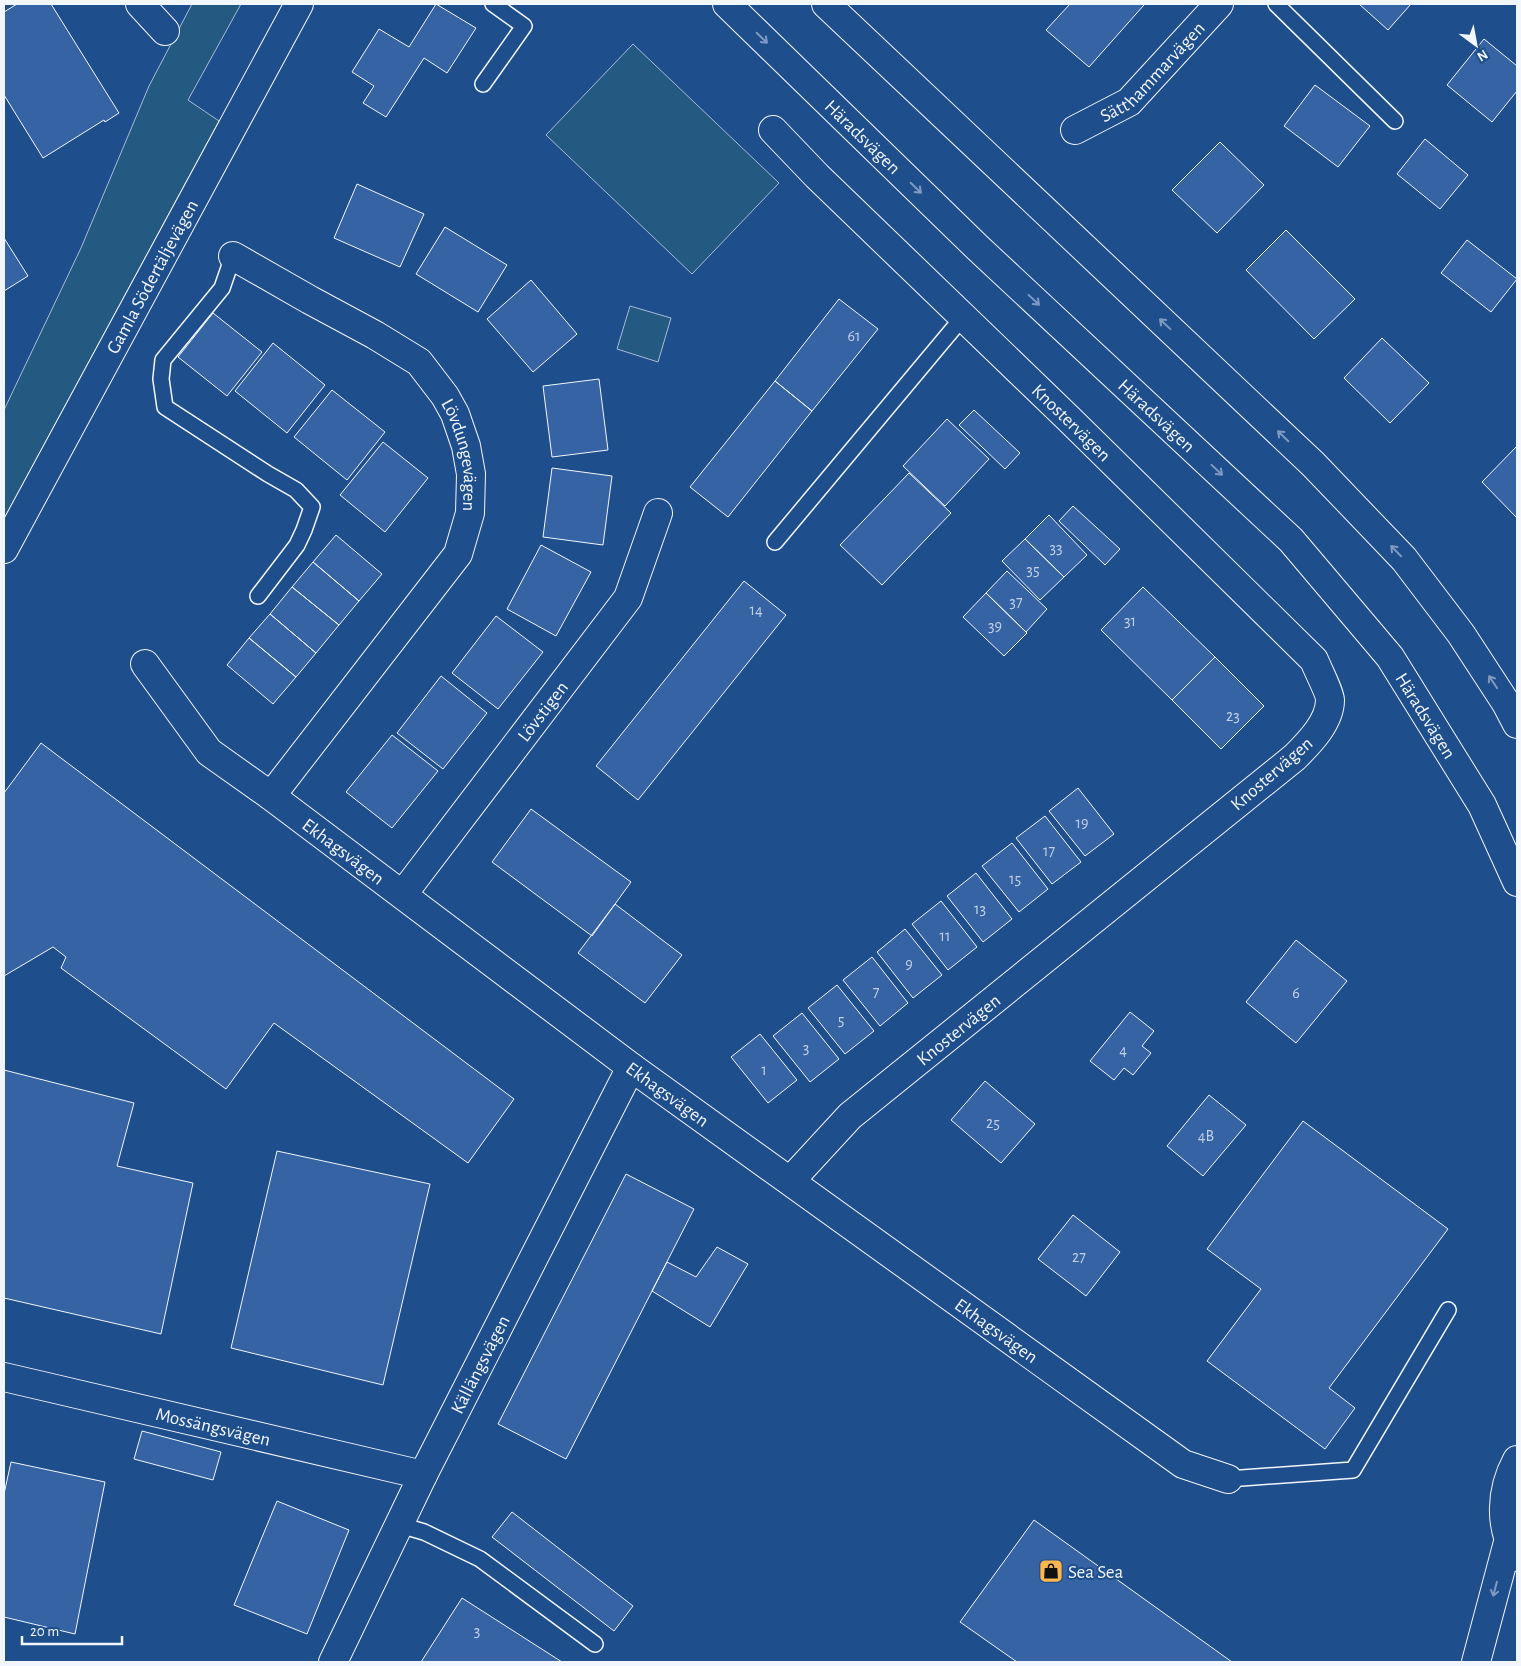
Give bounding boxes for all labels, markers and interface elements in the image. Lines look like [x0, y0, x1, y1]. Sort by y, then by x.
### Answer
street label: Sätthammarvägen [1097, 19, 1209, 126]
north arrow [1451, 20, 1501, 70]
one-way arrow [756, 32, 769, 44]
text: N [1475, 47, 1490, 64]
street label: Häradsvägen [821, 97, 904, 178]
one-way arrow [910, 182, 923, 194]
street label: Gamla Södertäljevägen [104, 197, 202, 357]
one-way arrow [1027, 294, 1040, 306]
one-way arrow [1159, 318, 1171, 330]
house number: 61 [847, 328, 861, 344]
street label: Häradsvägen [1114, 376, 1198, 456]
street label: Knostervägen [1028, 381, 1114, 465]
street label: Lövdungevägen [437, 396, 479, 511]
one-way arrow [1277, 430, 1289, 442]
one-way arrow [1210, 465, 1223, 476]
house number: 33 [1049, 540, 1063, 556]
one-way arrow [1391, 546, 1403, 558]
house number: 35 [1026, 562, 1040, 578]
house number: 37 [1009, 594, 1023, 610]
house number: 14 [749, 602, 763, 618]
house number: 31 [1124, 613, 1136, 629]
house number: 39 [988, 618, 1002, 634]
street label: Häradsvägen [1391, 670, 1459, 762]
one-way arrow [1488, 675, 1498, 689]
street label: Lövstigen [515, 678, 572, 746]
house number: 23 [1226, 708, 1240, 724]
street label: Knostervägen [1227, 734, 1317, 815]
street label: Ekhagsvägen [298, 815, 387, 889]
house number: 19 [1075, 815, 1089, 831]
house number: 17 [1043, 843, 1055, 859]
house number: 15 [1009, 871, 1021, 887]
house number: 13 [974, 901, 986, 917]
house number: 11 [939, 928, 951, 944]
house number: 9 [905, 956, 913, 972]
house number: 7 [873, 984, 880, 1000]
house number: 6 [1292, 985, 1300, 1001]
street label: Knostervägen [913, 991, 1004, 1070]
house number: 5 [838, 1012, 844, 1028]
house number: 3 [803, 1040, 809, 1056]
house number: 4 [1119, 1042, 1127, 1058]
street label: Ekhagsvägen [622, 1059, 712, 1131]
house number: 1 [761, 1062, 767, 1078]
house number: 25 [986, 1115, 1000, 1131]
house number: 4B [1198, 1128, 1214, 1144]
house number: 27 [1072, 1249, 1086, 1265]
street label: Ekhagsvägen [951, 1295, 1041, 1367]
street label: Källängsvägen [448, 1313, 514, 1417]
street label: Mossängsvägen [154, 1405, 272, 1450]
shop icon: Sea Sea [1038, 1558, 1064, 1584]
place label: Sea Sea [1068, 1563, 1124, 1582]
one-way arrow [1490, 1581, 1500, 1597]
scale bar [22, 1614, 122, 1646]
house number: 3 [474, 1623, 480, 1639]
text: 20 m [30, 1624, 59, 1639]

